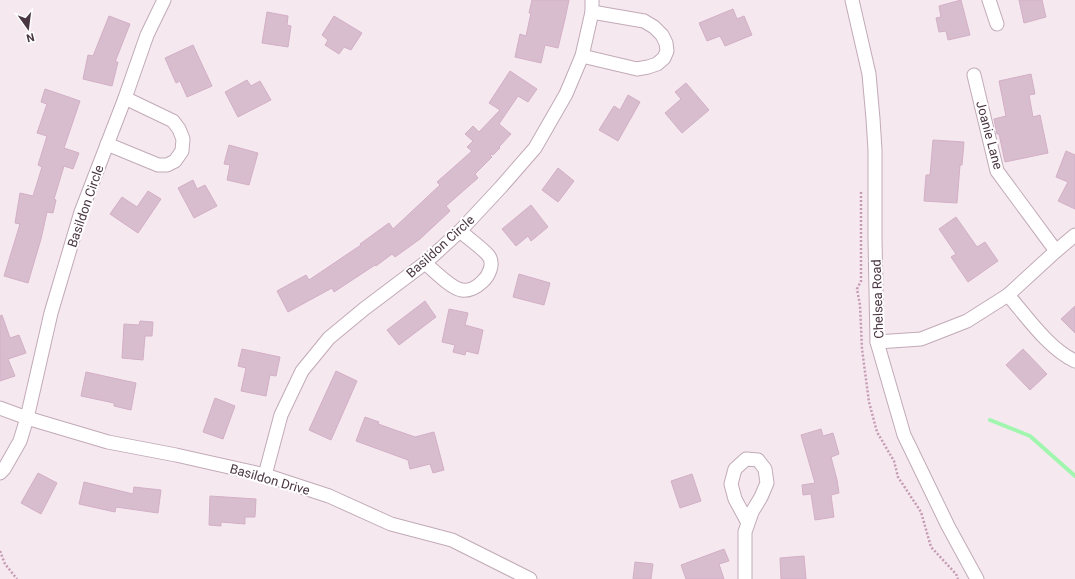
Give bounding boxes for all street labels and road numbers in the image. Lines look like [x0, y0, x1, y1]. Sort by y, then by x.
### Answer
street label: Joanie Lane [973, 99, 1006, 171]
street label: Basildon Circle [64, 163, 107, 249]
street label: Basildon Circle [403, 212, 477, 281]
street label: Chelsea Road [869, 259, 886, 339]
street label: Basildon Drive [228, 461, 312, 498]

